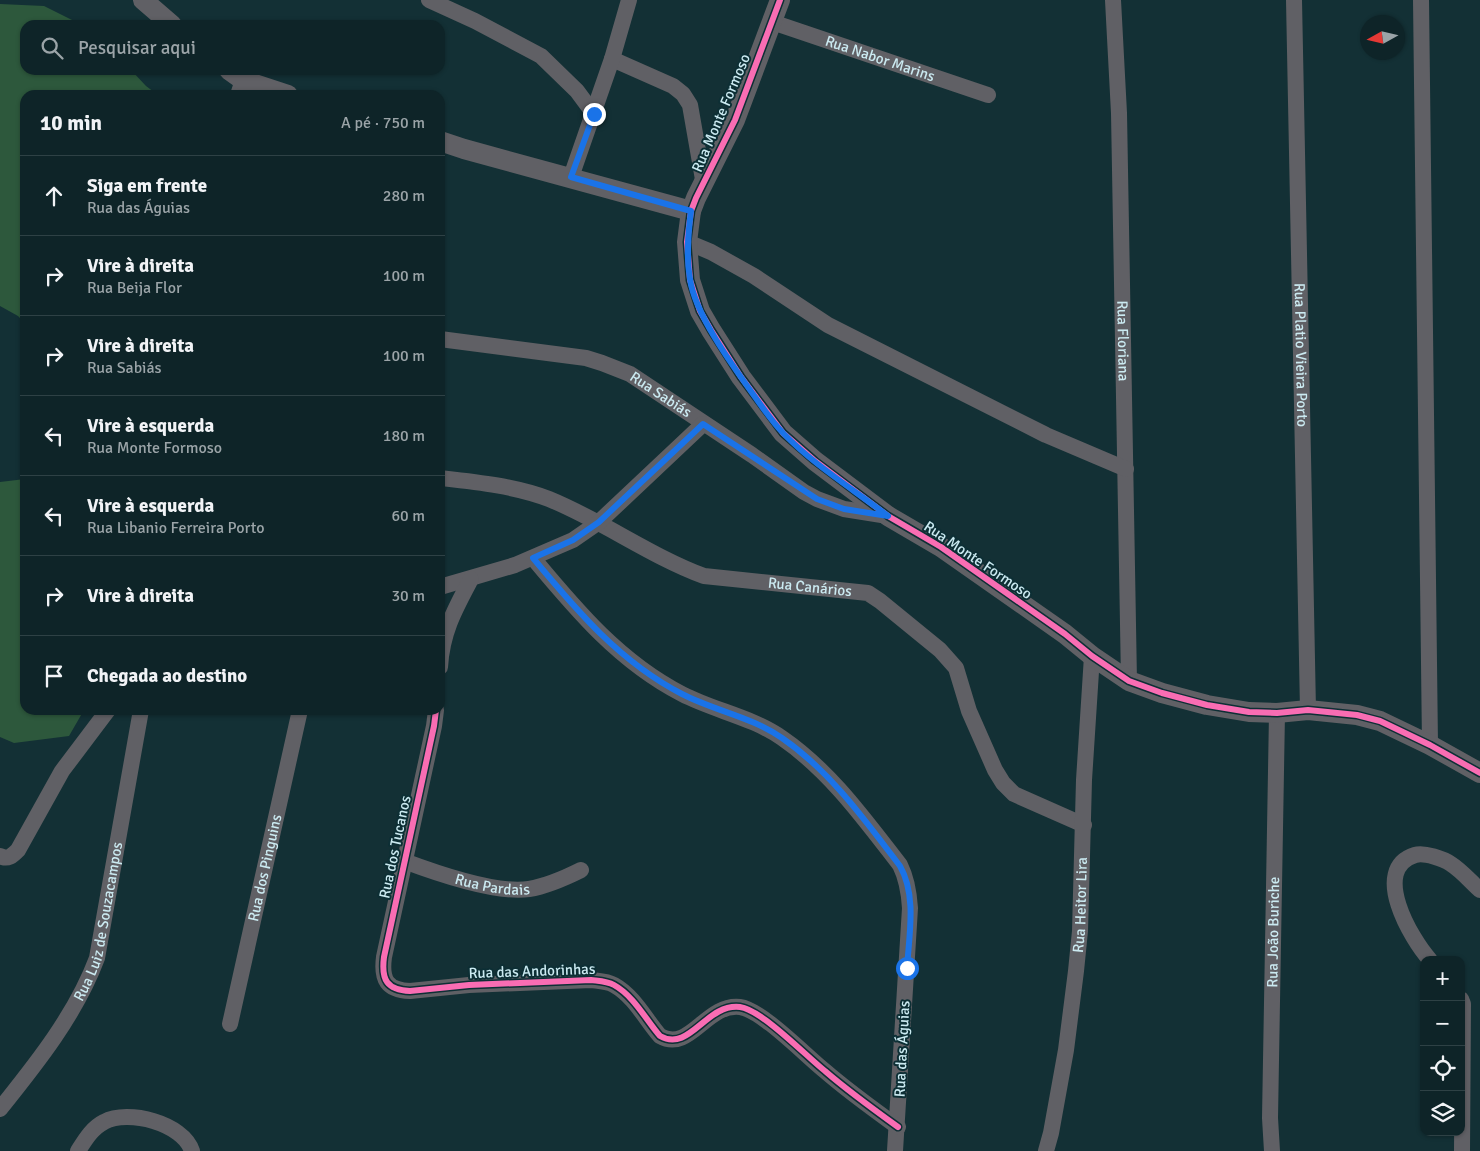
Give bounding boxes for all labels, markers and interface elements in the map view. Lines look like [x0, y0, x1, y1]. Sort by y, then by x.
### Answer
north arrow [1360, 15, 1405, 60]
search box [20, 20, 445, 75]
street label: Rua Nabor Marins [823, 32, 938, 86]
icon: search [38, 34, 66, 62]
text: Pesquisar aqui [78, 36, 196, 60]
street label: Rua Monte Formoso [688, 51, 754, 175]
route end [583, 103, 606, 126]
text: 10 min [40, 110, 102, 136]
text: A pé · 750 m [341, 113, 425, 133]
text: Siga em frente [87, 174, 207, 198]
icon: ahead [40, 182, 68, 210]
text: 280 m [383, 186, 425, 206]
text: Rua das Águias [87, 198, 190, 218]
text: Vire à direita [87, 254, 194, 278]
icon: right [40, 262, 68, 290]
text: 100 m [383, 266, 425, 286]
text: Rua Beija Flor [87, 278, 182, 298]
street label: Rua Platio Vieira Porto [1291, 283, 1311, 427]
street label: Rua Floriana [1113, 300, 1133, 381]
text: Vire à direita [87, 334, 194, 358]
icon: right [40, 342, 68, 370]
text: 100 m [383, 346, 425, 366]
text: Rua Sabiás [87, 358, 162, 378]
street label: Rua Sabiás [627, 368, 695, 422]
text: Vire à esquerda [87, 414, 214, 438]
icon: left [40, 422, 68, 450]
text: 180 m [383, 426, 425, 446]
text: Rua Monte Formoso [87, 438, 222, 458]
text: Vire à esquerda [87, 494, 214, 518]
icon: left [40, 502, 68, 530]
text: 60 m [391, 506, 425, 526]
street label: Rua Monte Formoso [920, 517, 1036, 603]
text: Rua Libanio Ferreira Porto [87, 518, 265, 538]
street label: Rua Canários [767, 574, 853, 600]
icon: right [40, 582, 68, 610]
text: Vire à direita [87, 584, 194, 608]
text: 30 m [391, 586, 425, 606]
icon: arrive [40, 662, 68, 690]
text: Chegada ao destino [87, 664, 247, 688]
street label: Rua dos Tucanos [375, 793, 415, 900]
street label: Rua dos Pinguins [244, 812, 286, 923]
street label: Rua Luiz de Souzacampos [70, 840, 127, 1004]
street label: Rua Heitor Lira [1069, 857, 1091, 954]
street label: Rua Pardais [453, 870, 531, 899]
street label: Rua João Buriche [1263, 876, 1283, 988]
map controls [1420, 956, 1465, 1136]
button: + [1420, 956, 1465, 1001]
route start [896, 957, 919, 980]
street label: Rua das Andorinhas [468, 960, 596, 982]
street label: Rua das Águias [889, 1000, 914, 1098]
button: − [1420, 1001, 1465, 1046]
button: locate [1420, 1046, 1465, 1091]
button: layers [1420, 1091, 1465, 1136]

